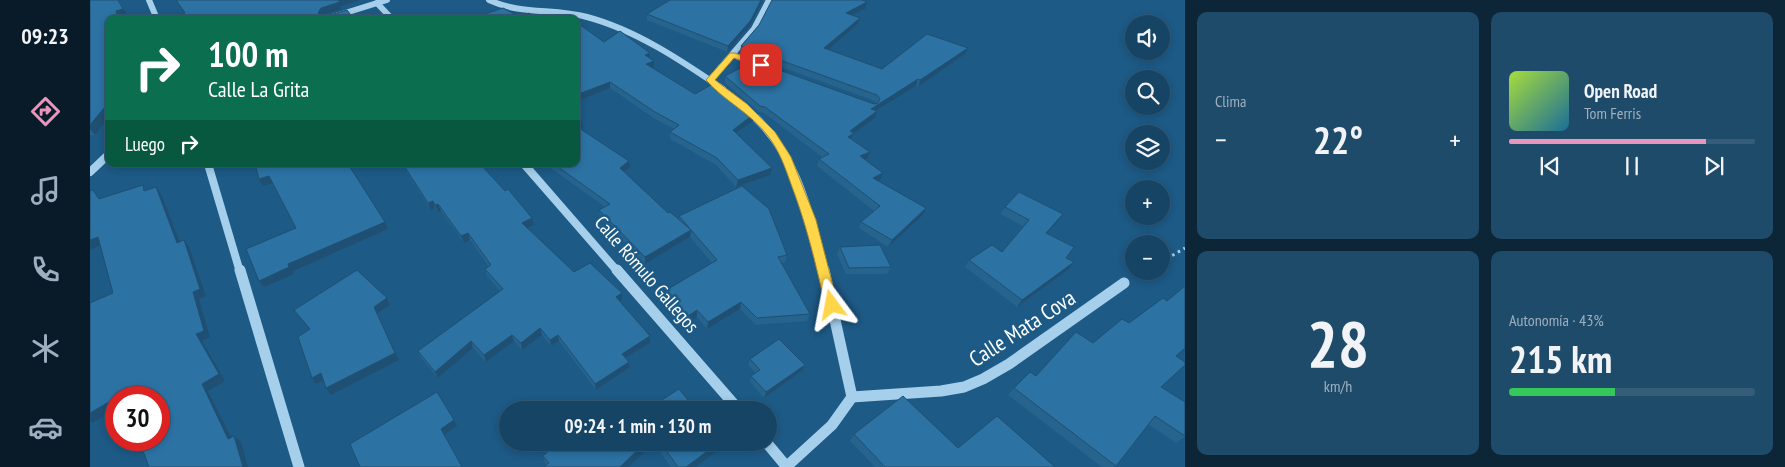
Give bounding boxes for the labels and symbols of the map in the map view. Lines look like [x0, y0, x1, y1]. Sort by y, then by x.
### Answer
pin [740, 44, 782, 86]
street label: Calle Rómulo Gallegos [590, 211, 704, 337]
position arrow [805, 278, 857, 330]
street label: Calle Mata Cova [964, 283, 1080, 373]
speed limit sign: 30 [105, 386, 170, 451]

